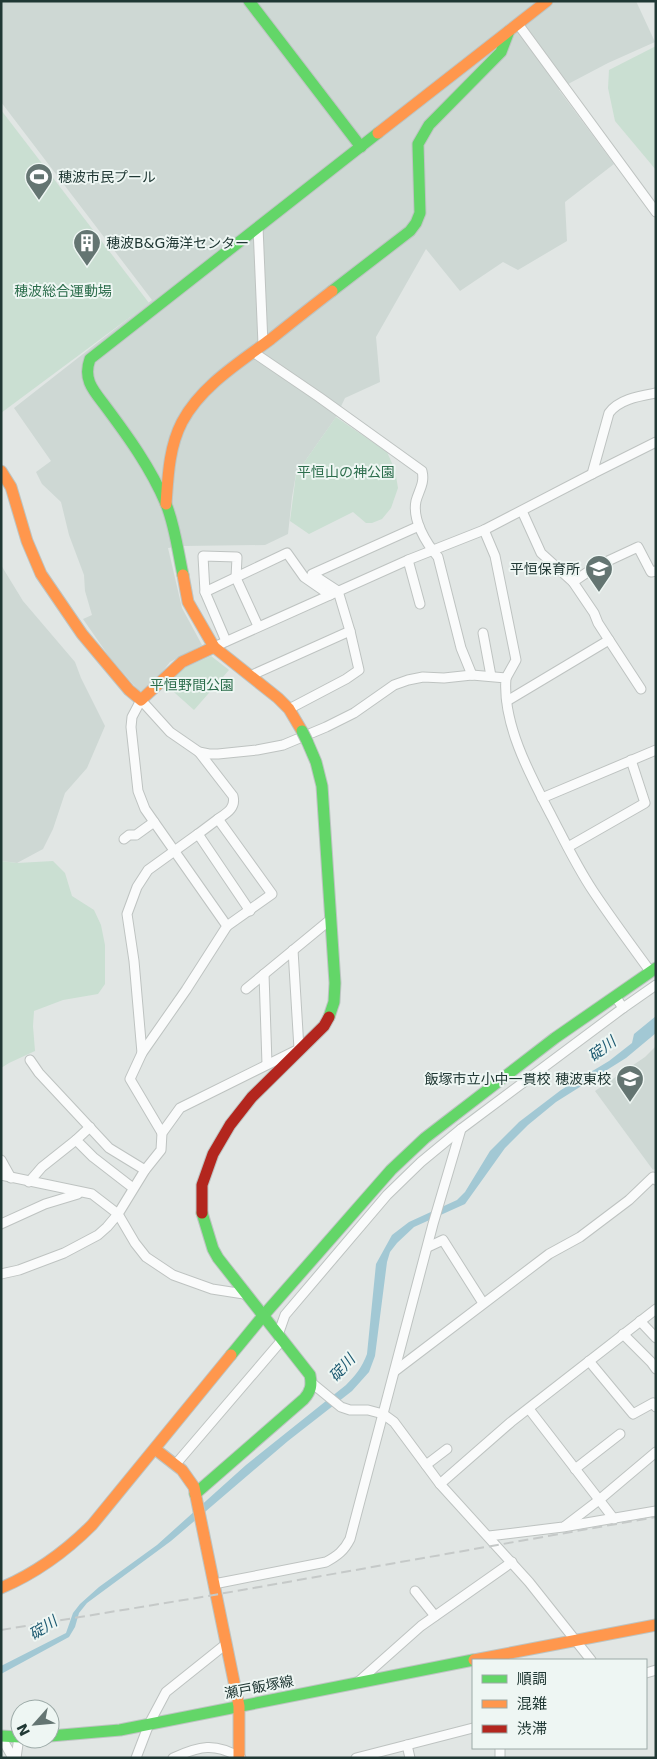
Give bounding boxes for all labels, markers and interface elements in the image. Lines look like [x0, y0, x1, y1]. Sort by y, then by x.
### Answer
sports icon: 穂波市民プール [24, 162, 54, 201]
place label: 穂波市民プール [58, 169, 156, 185]
building icon: 穂波B&G海洋センター [72, 228, 102, 267]
place label: 穂波B&G海洋センター [106, 235, 249, 251]
park label: 穂波総合運動場 [14, 283, 112, 299]
park label: 平恒山の神公園 [297, 464, 395, 480]
school or university icon: 平恒保育所 [584, 554, 614, 593]
place label: 平恒保育所 [510, 561, 580, 577]
park label: 平恒野間公園 [150, 677, 234, 693]
water label: 碇川 [585, 1032, 621, 1065]
school or university icon: 飯塚市立小中一貫校 穂波東校 [615, 1064, 645, 1103]
place label: 飯塚市立小中一貫校 穂波東校 [425, 1071, 611, 1087]
water label: 碇川 [325, 1349, 360, 1385]
water label: 碇川 [26, 1611, 62, 1644]
legend [472, 1659, 647, 1749]
text: 順調 [517, 1670, 547, 1688]
street label: 瀬戸飯塚線 [223, 1672, 295, 1702]
text: 混雑 [517, 1695, 547, 1713]
north arrow [10, 1699, 60, 1749]
text: 渋滞 [517, 1720, 547, 1738]
text: N [14, 1721, 33, 1739]

